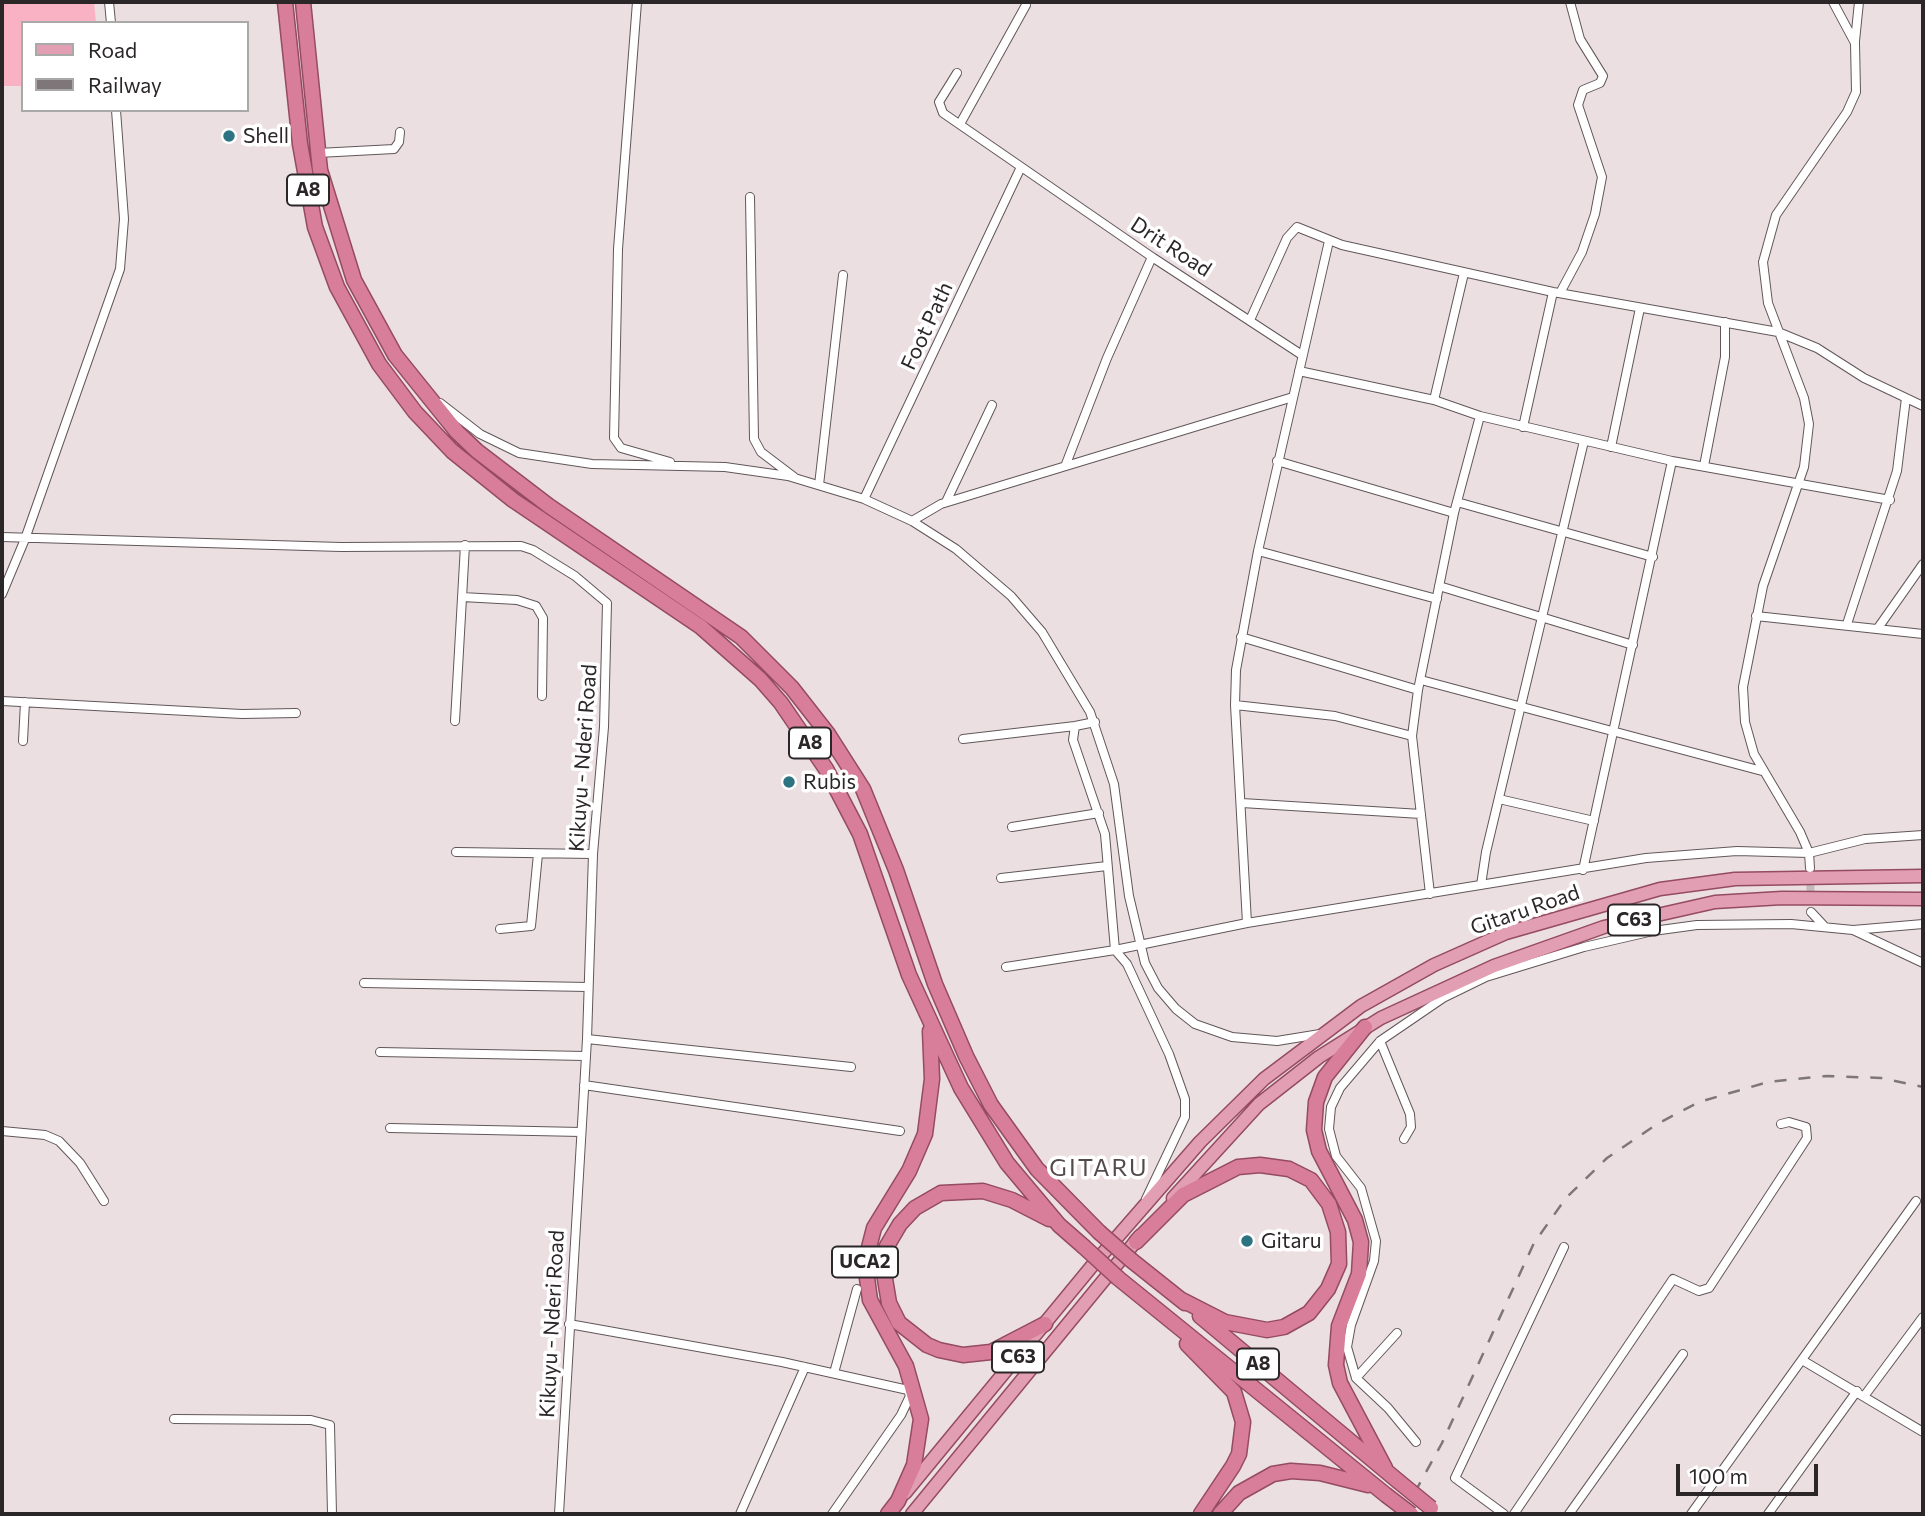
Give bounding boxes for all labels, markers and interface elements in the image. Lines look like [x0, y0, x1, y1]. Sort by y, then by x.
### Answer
legend [21, 21, 248, 112]
text: Road [88, 37, 137, 62]
text: Railway [88, 72, 162, 97]
place label: Shell [243, 123, 289, 149]
marker: Shell [221, 128, 237, 144]
road number: A8 [287, 174, 329, 206]
street label: Drit Road [1126, 212, 1216, 282]
street label: Foot Path [896, 278, 958, 374]
street label: Kikuyu - Nderi Road [564, 663, 602, 853]
road number: A8 [789, 728, 831, 758]
place label: Rubis [803, 769, 856, 795]
marker: Rubis [781, 774, 797, 790]
street label: Gitaru Road [1467, 880, 1583, 940]
road number: C63 [1608, 904, 1660, 936]
district label: GITARU [1050, 1154, 1148, 1182]
place label: Gitaru [1261, 1228, 1322, 1254]
street label: Kikuyu - Nderi Road [534, 1229, 570, 1419]
marker: Gitaru [1239, 1233, 1255, 1249]
road number: UCA2 [832, 1246, 898, 1278]
road number: C63 [992, 1342, 1044, 1372]
road number: A8 [1237, 1348, 1279, 1380]
scale bar [1680, 1450, 1822, 1494]
text: 100 m [1689, 1463, 1748, 1488]

